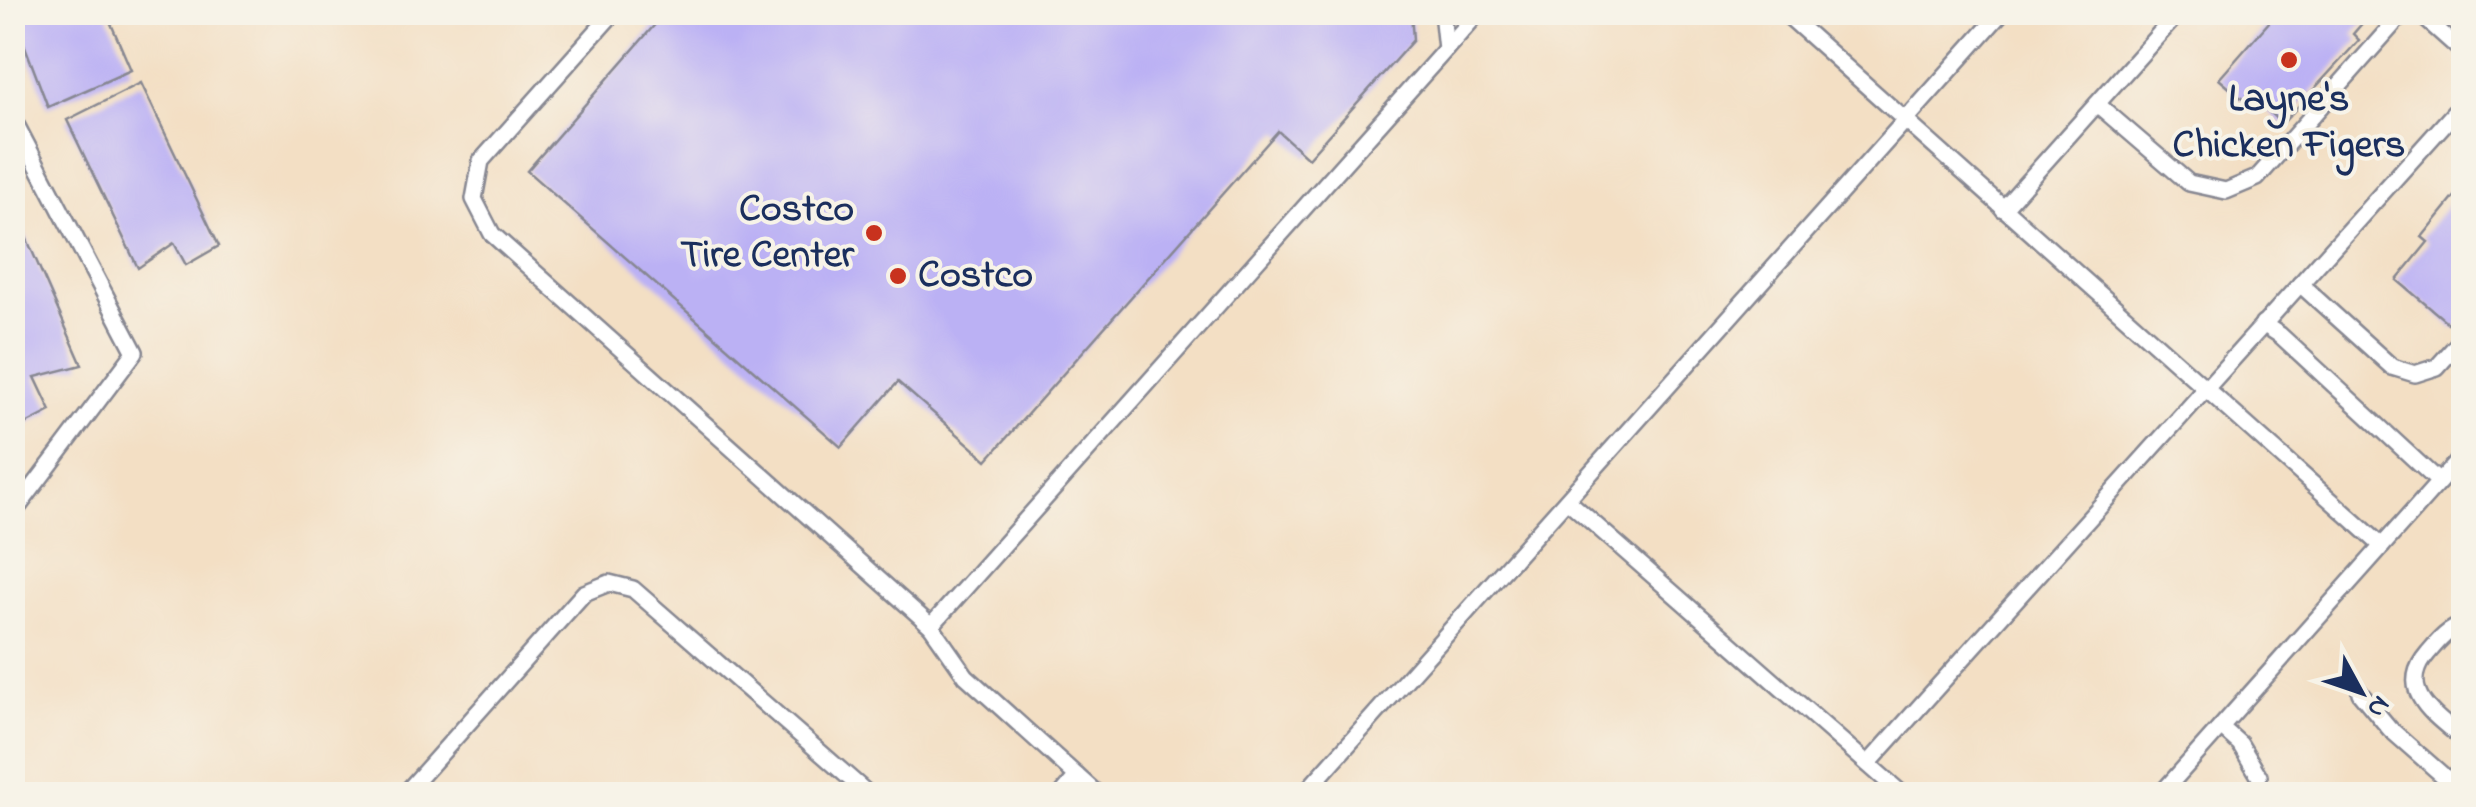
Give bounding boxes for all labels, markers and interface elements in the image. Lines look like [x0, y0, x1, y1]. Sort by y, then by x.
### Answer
marker: Layne's Chicken Figers [2278, 49, 2300, 71]
place label: Layne's Chicken Figers [2173, 71, 2405, 176]
place label: Costco Tire Center [680, 181, 856, 286]
marker: Costco Tire Center [863, 222, 885, 244]
place label: Costco [918, 247, 1033, 306]
marker: Costco [887, 265, 909, 287]
north arrow [2311, 642, 2411, 742]
text: N [2356, 685, 2399, 726]

